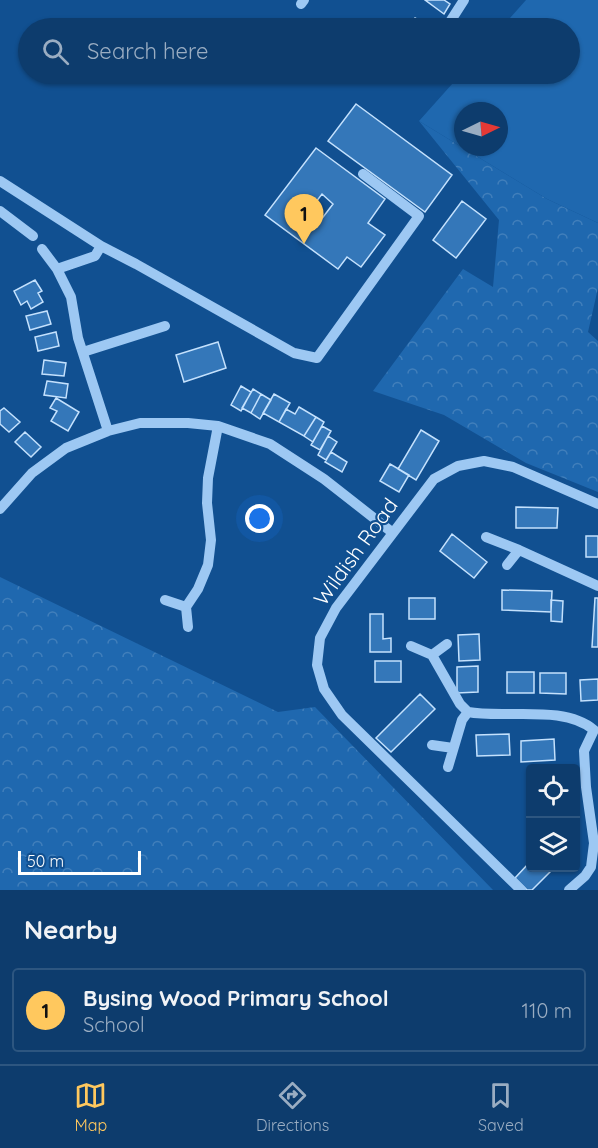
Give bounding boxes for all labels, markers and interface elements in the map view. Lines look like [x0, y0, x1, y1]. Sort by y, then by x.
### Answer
search box [18, 18, 580, 84]
icon: search [39, 35, 72, 68]
text: Search here [87, 37, 208, 65]
north arrow [454, 102, 508, 156]
pin: 1 [284, 194, 324, 244]
street label: Wildish Road [308, 493, 403, 610]
your location [245, 504, 274, 533]
map controls [526, 764, 580, 872]
button: locate [526, 764, 580, 818]
button: layers [526, 818, 580, 872]
scale bar [18, 848, 141, 876]
text: 50 m [27, 851, 64, 871]
text: Nearby [24, 913, 118, 946]
text: Bysing Wood Primary School [83, 984, 389, 1012]
text: 1 [42, 998, 49, 1023]
text: 110 m [522, 998, 572, 1023]
text: School [83, 1012, 145, 1037]
tab: Map [74, 1079, 107, 1135]
tab: Directions [256, 1079, 329, 1135]
tab: Saved [478, 1079, 524, 1135]

